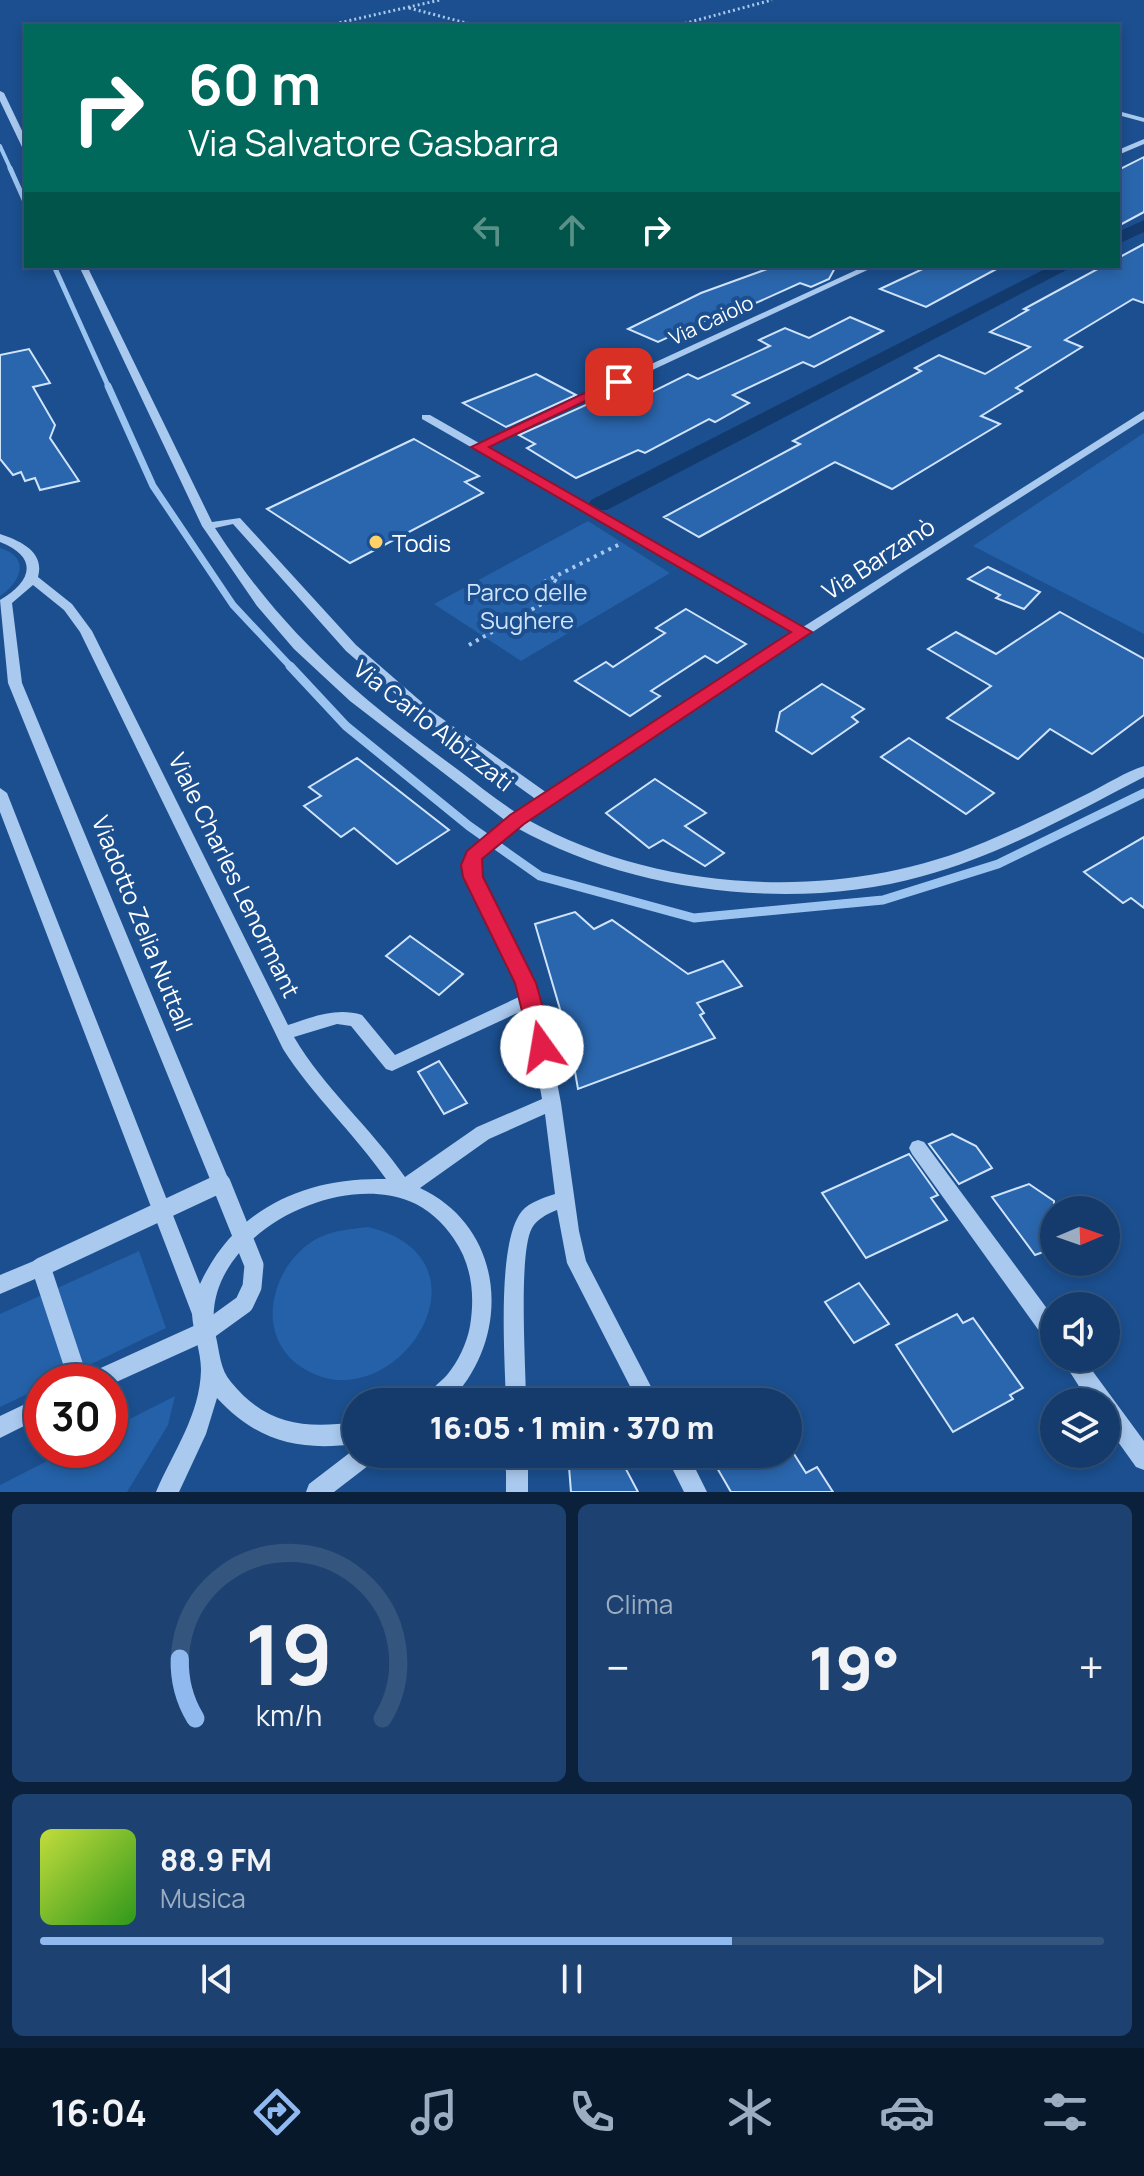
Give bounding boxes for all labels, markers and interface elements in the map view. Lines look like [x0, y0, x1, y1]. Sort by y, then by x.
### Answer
text: 60 m [188, 45, 321, 122]
icon: right [56, 56, 160, 160]
text: Via Salvatore Gasbarra [188, 118, 559, 167]
icon: left [466, 208, 510, 252]
icon: ahead [550, 208, 594, 252]
icon: right [634, 208, 678, 252]
street label: Via Caiolo [665, 289, 758, 351]
pin [585, 348, 653, 416]
icon: arrive [597, 360, 641, 404]
street label: Via Barzanò [815, 509, 941, 607]
place label: Todis [392, 526, 451, 559]
marker: Todis [367, 533, 385, 551]
park label: Parco delle Sughere [466, 575, 588, 636]
street label: Via Carlo Albizzati [347, 652, 521, 798]
street label: Viale Charles Lenormant [161, 747, 309, 1003]
street label: Viadotto Zelia Nuttall [85, 811, 201, 1035]
position arrow [500, 1005, 584, 1089]
north arrow [1040, 1196, 1120, 1276]
map controls [1040, 1196, 1120, 1468]
button: sound [1040, 1292, 1120, 1372]
speed limit sign: 30 [24, 1364, 128, 1468]
button: layers [1040, 1388, 1120, 1468]
text: 16:05 · 1 min · 370 m [430, 1407, 714, 1448]
text: Clima [606, 1586, 673, 1622]
text: 19 [245, 1596, 333, 1710]
text: 19° [808, 1626, 900, 1708]
text: − [606, 1637, 630, 1697]
text: + [1079, 1637, 1104, 1697]
text: km/h [256, 1696, 322, 1735]
text: 88.9 FM [160, 1839, 272, 1880]
text: Musica [160, 1880, 246, 1916]
icon: previous [195, 1957, 239, 2001]
icon: pause [550, 1957, 594, 2001]
icon: next [905, 1957, 949, 2001]
icon: directions [249, 2084, 305, 2140]
icon: music [406, 2084, 462, 2140]
icon: phone [564, 2084, 620, 2140]
icon: climate [722, 2084, 778, 2140]
icon: car [879, 2084, 935, 2140]
icon: filters [1037, 2084, 1093, 2140]
text: 16:04 [51, 2088, 147, 2137]

